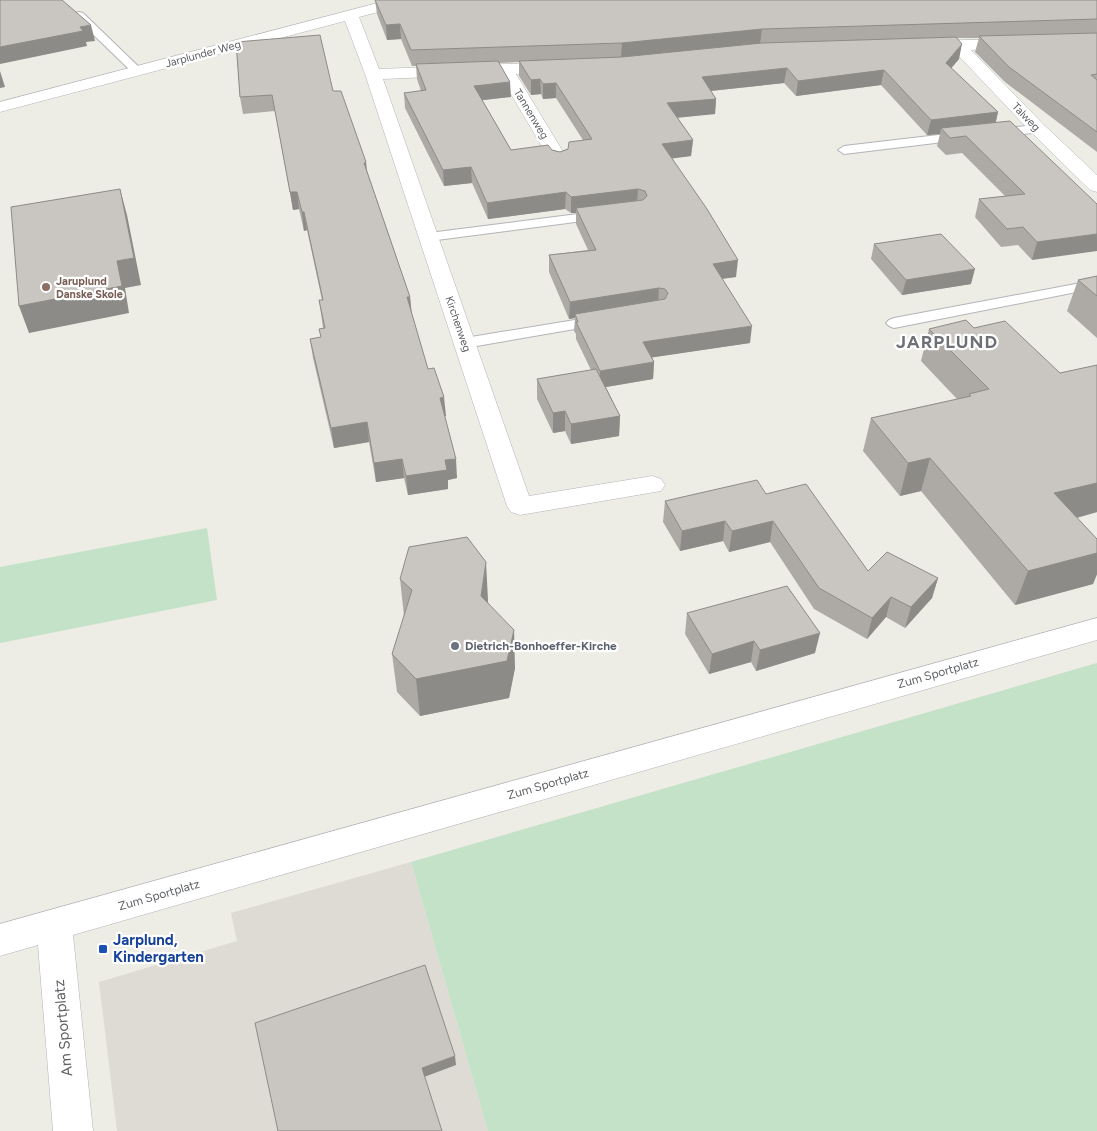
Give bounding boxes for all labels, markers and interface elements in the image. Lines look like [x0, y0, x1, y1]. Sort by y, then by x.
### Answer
street label: Jarplunder Weg [164, 38, 242, 70]
street label: Tannenweg [511, 87, 551, 141]
street label: Talweg [1009, 100, 1043, 134]
place label: Jaruplund Danske Skole [56, 275, 123, 301]
marker: Jaruplund Danske Skole [40, 281, 52, 293]
street label: Kirchenweg [442, 294, 474, 354]
district label: JARPLUND [896, 331, 998, 353]
place label: Dietrich-Bonhoeffer-Kirche [465, 639, 617, 653]
marker: Dietrich-Bonhoeffer-Kirche [449, 640, 461, 652]
street label: Zum Sportplatz [896, 655, 980, 691]
street label: Zum Sportplatz [506, 766, 590, 802]
street label: Zum Sportplatz [117, 877, 201, 913]
place label: Jarplund, Kindergarten [113, 931, 204, 966]
marker: Jarplund, Kindergarten [97, 943, 109, 955]
street label: Am Sportplatz [50, 979, 76, 1077]

